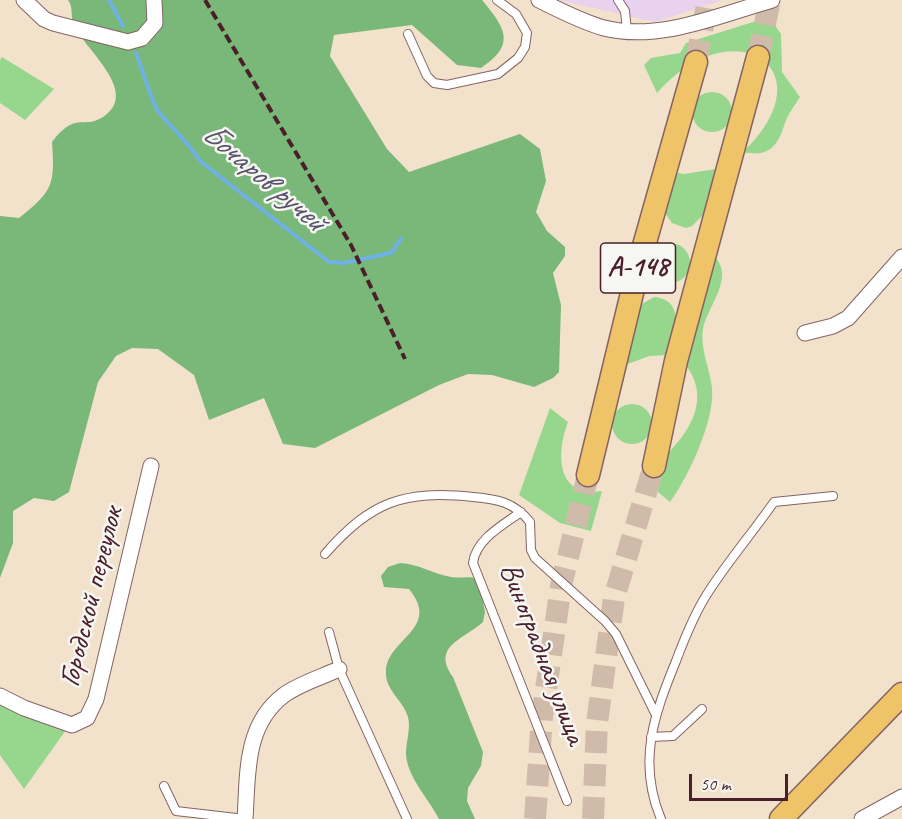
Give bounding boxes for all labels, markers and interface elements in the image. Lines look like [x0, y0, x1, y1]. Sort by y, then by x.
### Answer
water label: Бочаров ручей [193, 115, 333, 241]
road number: А-148 [600, 243, 676, 293]
street label: Городской переулок [52, 504, 132, 690]
street label: Виноградная улица [491, 558, 593, 750]
scale bar [692, 762, 791, 800]
text: 50 m [700, 773, 731, 795]

